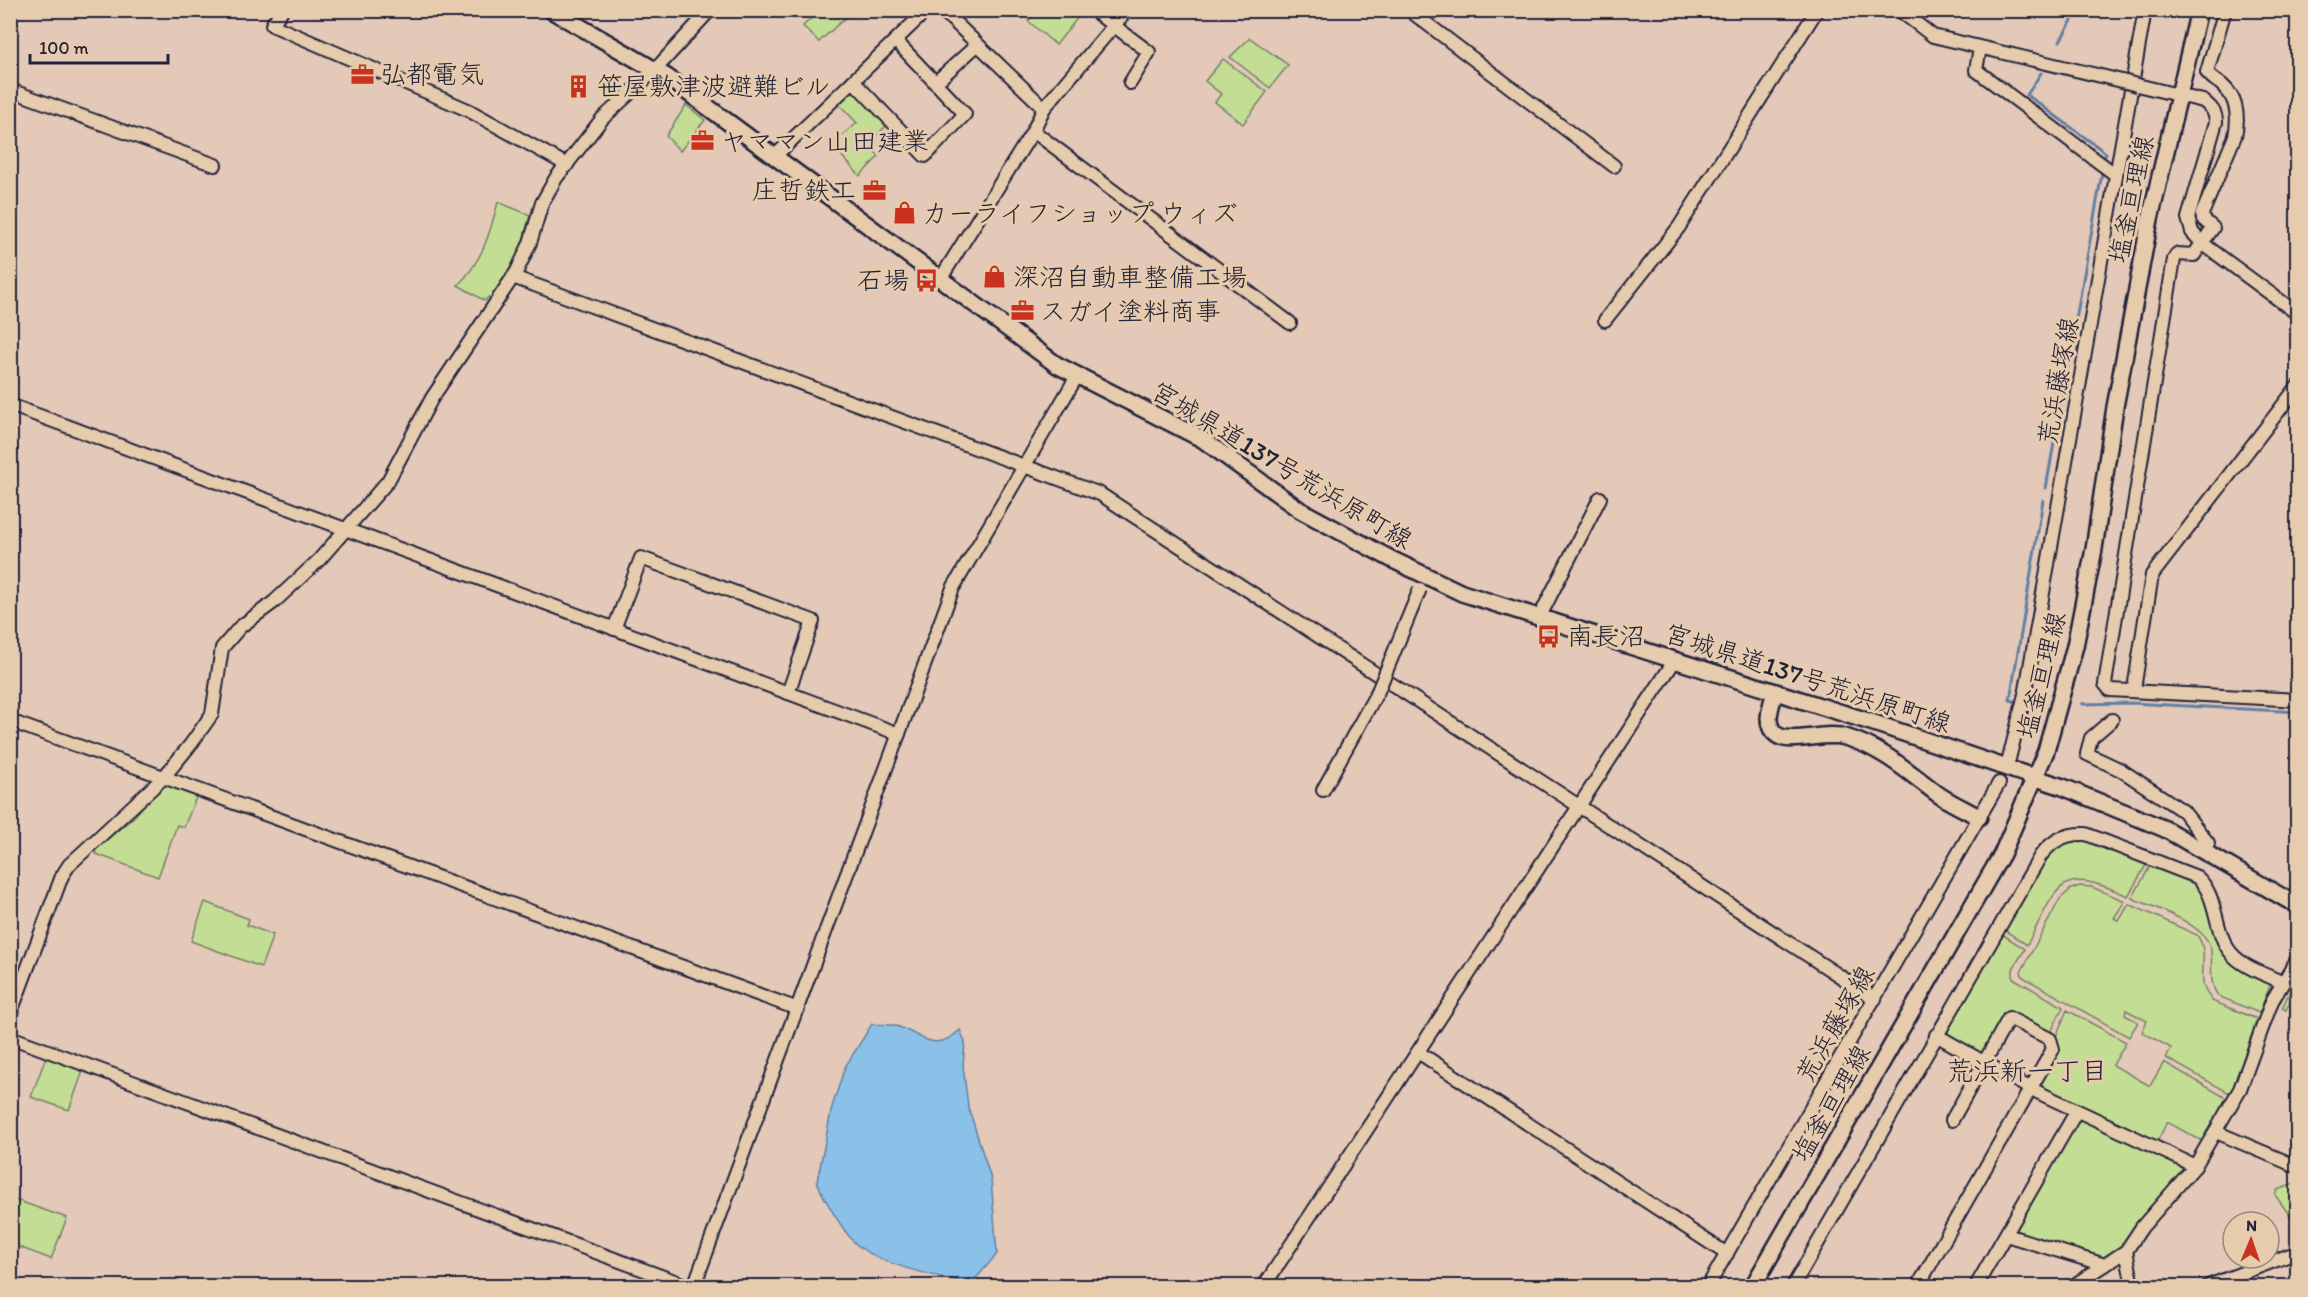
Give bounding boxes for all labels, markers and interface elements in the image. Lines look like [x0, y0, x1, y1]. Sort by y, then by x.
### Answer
scale bar [30, 27, 168, 65]
text: 100 m [39, 37, 89, 59]
place label: 弘都電気 [380, 58, 484, 90]
office icon: 弘都電気 [349, 61, 375, 87]
place label: 笹屋敷津波避難ビル [597, 70, 830, 102]
building icon: 笹屋敷津波避難ビル [566, 73, 592, 99]
place label: ヤママン山田建業 [721, 125, 929, 157]
office icon: ヤママン山田建業 [690, 128, 716, 154]
street label: 塩釜亘理線 [2102, 132, 2160, 266]
place label: 庄哲鉄工 [752, 174, 856, 206]
office icon: 庄哲鉄工 [861, 177, 887, 203]
place label: カーライフショップ ウィズ [922, 197, 1238, 229]
shop icon: カーライフショップ ウィズ [891, 200, 917, 226]
place label: 深沼自動車整備工場 [1013, 261, 1247, 293]
place label: 石場 [857, 264, 909, 296]
shop icon: 深沼自動車整備工場 [982, 264, 1008, 290]
bus stop icon: 石場 [914, 267, 940, 293]
place label: スガイ塗料商事 [1040, 295, 1221, 327]
office icon: スガイ塗料商事 [1009, 298, 1035, 324]
street label: 荒浜藤塚線 [2031, 314, 2085, 448]
street label: 宮城県道137号荒浜原町線 [1146, 374, 1418, 556]
street label: 塩釜亘理線 [2010, 608, 2072, 742]
street label: 宮城県道137号荒浜原町線 [1661, 617, 1955, 739]
place label: 南長沼 [1567, 620, 1645, 652]
bus stop icon: 南長沼 [1536, 623, 1562, 649]
street label: 荒浜藤塚線 [1789, 960, 1881, 1088]
street label: 塩釜亘理線 [1785, 1039, 1877, 1167]
district label: 荒浜新一丁目 [1946, 1054, 2108, 1087]
north arrow [2221, 1210, 2281, 1270]
text: N [2246, 1216, 2257, 1235]

